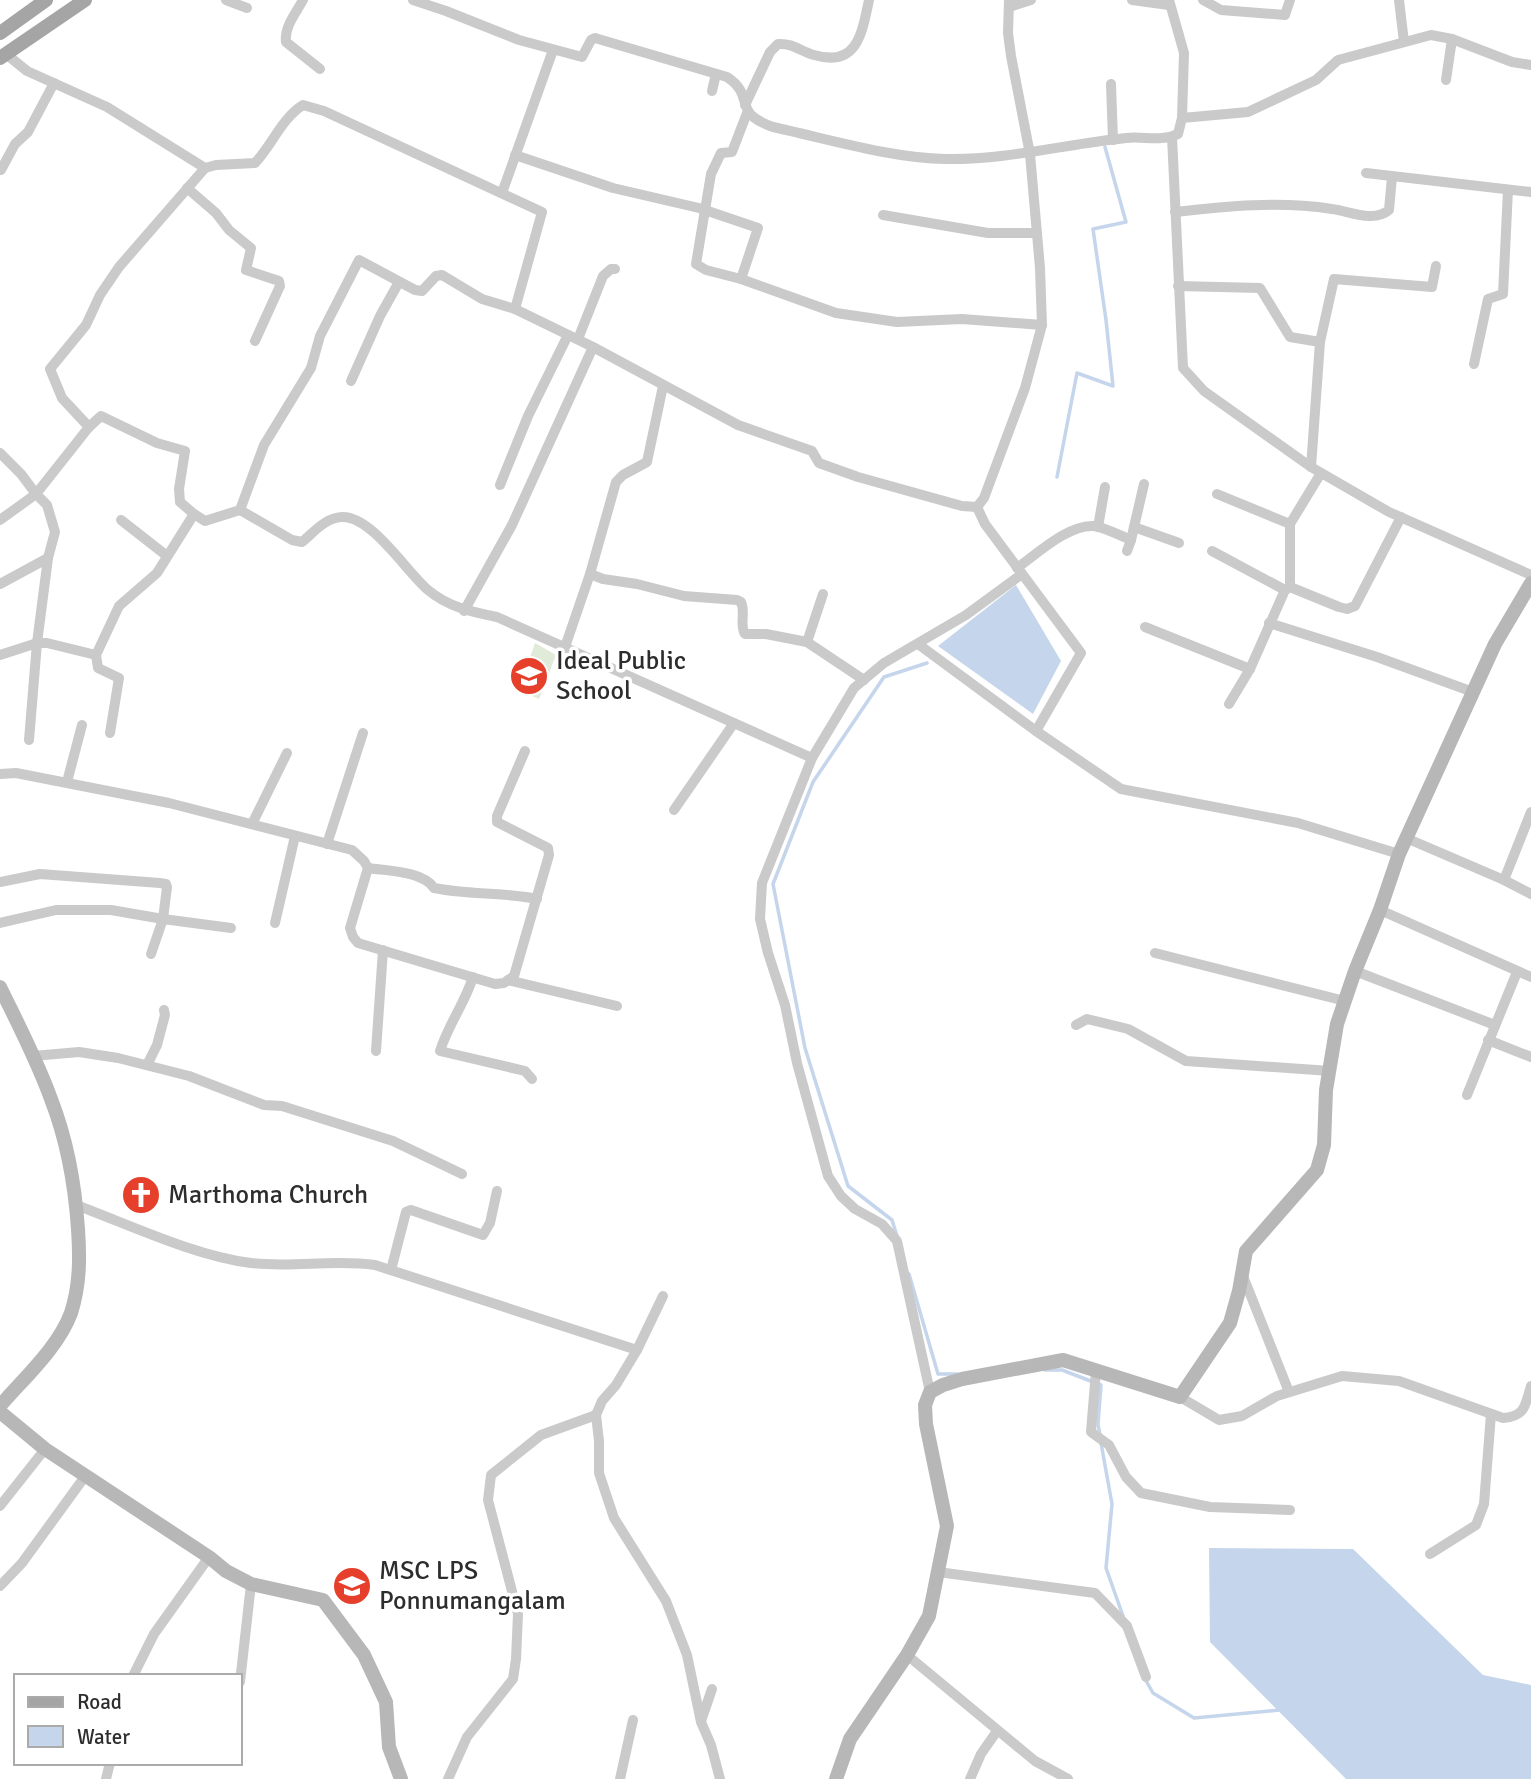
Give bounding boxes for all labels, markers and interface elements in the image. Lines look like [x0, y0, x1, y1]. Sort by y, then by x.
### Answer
place label: Ideal Public School [556, 645, 686, 707]
school or university icon: Ideal Public School [508, 655, 550, 697]
church icon: Marthoma Church [120, 1174, 162, 1216]
place label: Marthoma Church [168, 1179, 368, 1211]
place label: MSC LPS Ponnumangalam [379, 1555, 566, 1617]
school or university icon: MSC LPS Ponnumangalam [331, 1565, 373, 1607]
legend [14, 1674, 242, 1765]
text: Road [77, 1689, 122, 1715]
text: Water [77, 1724, 130, 1750]

